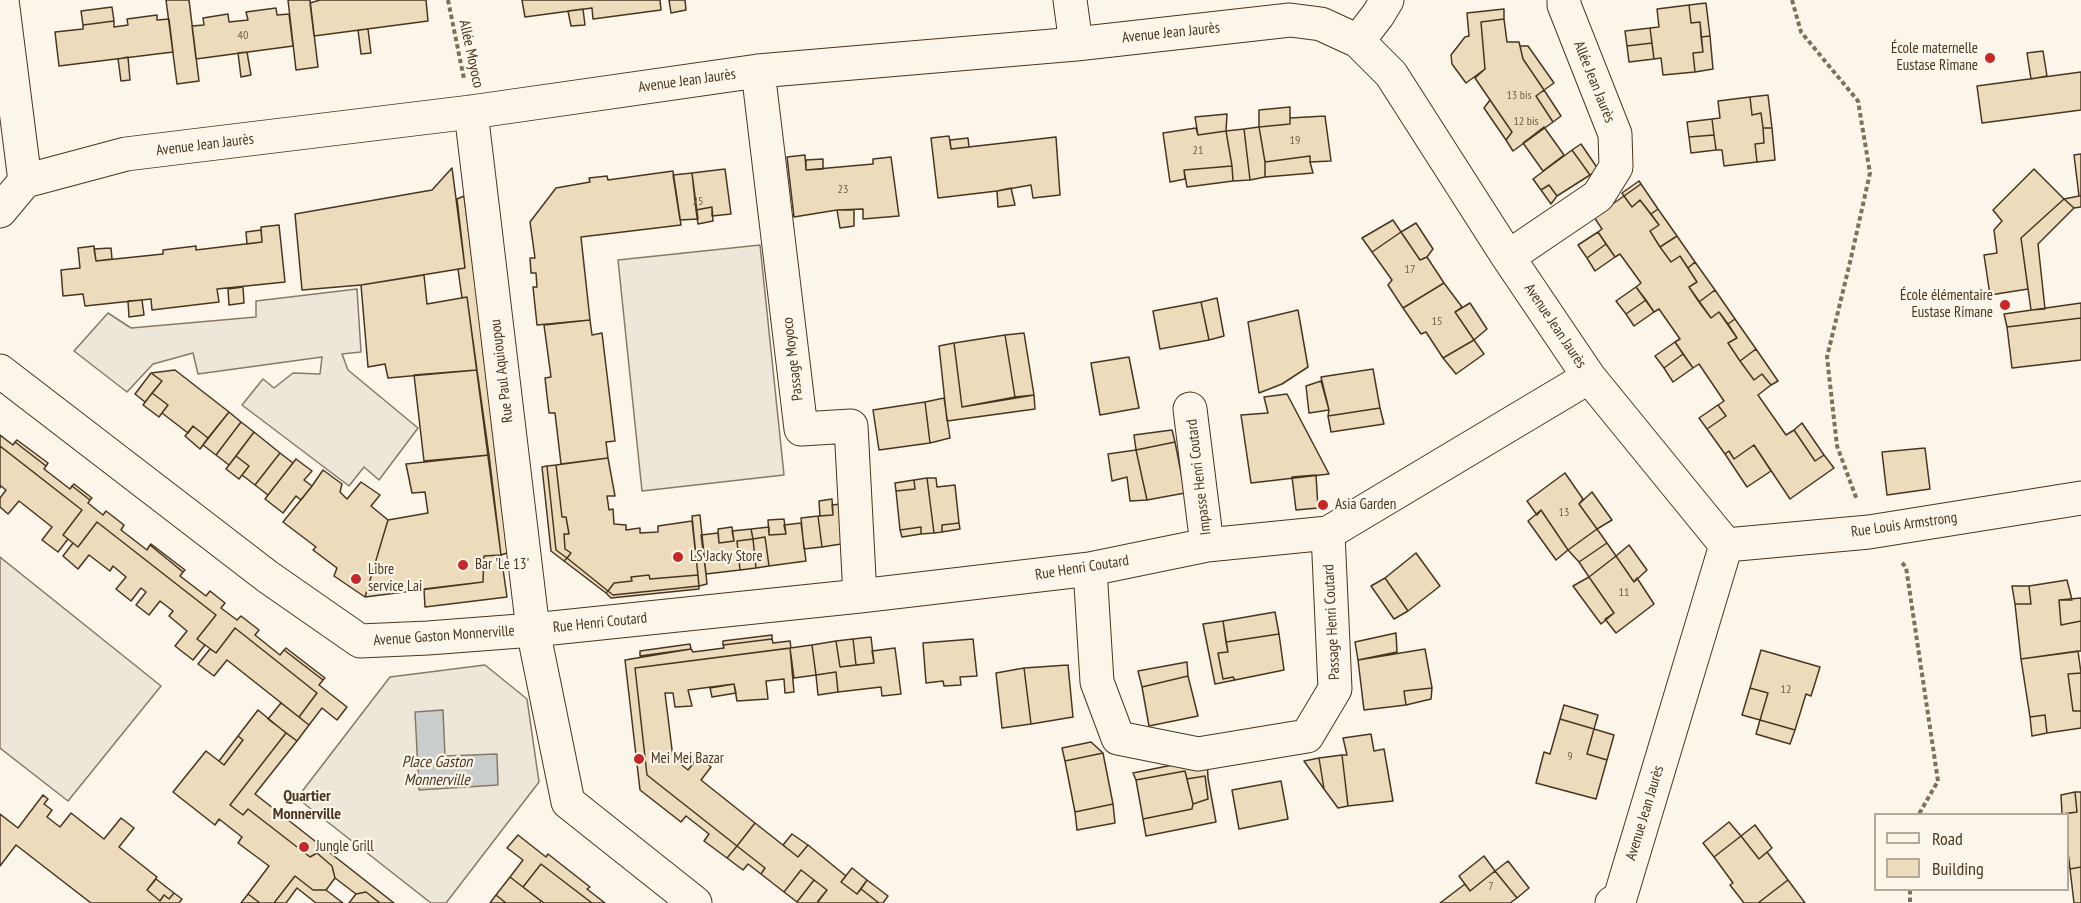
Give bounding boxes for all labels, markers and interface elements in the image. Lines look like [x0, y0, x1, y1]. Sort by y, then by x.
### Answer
street label: Allée Moyoco [455, 18, 487, 90]
street label: Avenue Jean Jaurès [1121, 19, 1221, 47]
house number: 40 [238, 29, 248, 43]
street label: Allée Jean Jaurès [1569, 38, 1619, 126]
place label: École maternelle Eustase Rimane [1891, 40, 1978, 75]
marker: École maternelle Eustase Rimane [1983, 51, 1997, 65]
street label: Avenue Jean Jaurès [637, 65, 737, 97]
house number: 13 bis [1506, 89, 1532, 103]
house number: 12 bis [1513, 115, 1539, 129]
street label: Avenue Jean Jaurès [155, 130, 255, 160]
house number: 19 [1290, 134, 1300, 148]
house number: 21 [1193, 144, 1203, 158]
house number: 23 [838, 183, 848, 197]
house number: 25 [693, 195, 703, 209]
house number: 17 [1405, 263, 1415, 277]
street label: Avenue Jean Jaurès [1520, 280, 1590, 372]
place label: École élémentaire Eustase Rimane [1900, 287, 1993, 322]
marker: École élémentaire Eustase Rimane [1998, 298, 2012, 312]
house number: 15 [1432, 315, 1442, 329]
street label: Passage Moyoco [779, 316, 807, 402]
street label: Rue Paul Aquioupou [487, 318, 517, 424]
street label: Impasse Henri Coutard [1183, 418, 1215, 536]
place label: Asia Garden [1335, 496, 1396, 514]
marker: Asia Garden [1316, 498, 1330, 512]
house number: 13 [1559, 506, 1569, 520]
street label: Rue Louis Armstrong [1850, 509, 1958, 541]
place label: LS Jacky Store [690, 548, 763, 566]
marker: LS Jacky Store [671, 550, 685, 564]
street label: Rue Henri Coutard [1034, 552, 1130, 584]
place label: Bar 'Le 13' [475, 556, 529, 574]
marker: Bar 'Le 13' [456, 558, 470, 572]
place label: Libre service Lai [368, 561, 422, 596]
street label: Passage Henri Coutard [1320, 564, 1344, 680]
marker: Libre service Lai [349, 572, 363, 586]
house number: 11 [1619, 586, 1629, 600]
street label: Rue Henri Coutard [552, 609, 648, 637]
street label: Avenue Gaston Monnerville [373, 622, 515, 650]
house number: 12 [1781, 683, 1791, 697]
place label: Mei Mei Bazar [651, 750, 724, 768]
house number: 9 [1567, 750, 1573, 764]
water label: Place Gaston Monnerville [402, 752, 472, 790]
marker: Mei Mei Bazar [632, 752, 646, 766]
street label: Avenue Jean Jaurès [1622, 763, 1668, 863]
district label: Quartier Monnerville [273, 786, 341, 824]
legend [1874, 813, 2069, 891]
text: Road [1932, 827, 1963, 850]
place label: Jungle Grill [316, 838, 374, 856]
marker: Jungle Grill [297, 840, 311, 854]
text: Building [1932, 857, 1984, 880]
house number: 7 [1488, 880, 1494, 894]

